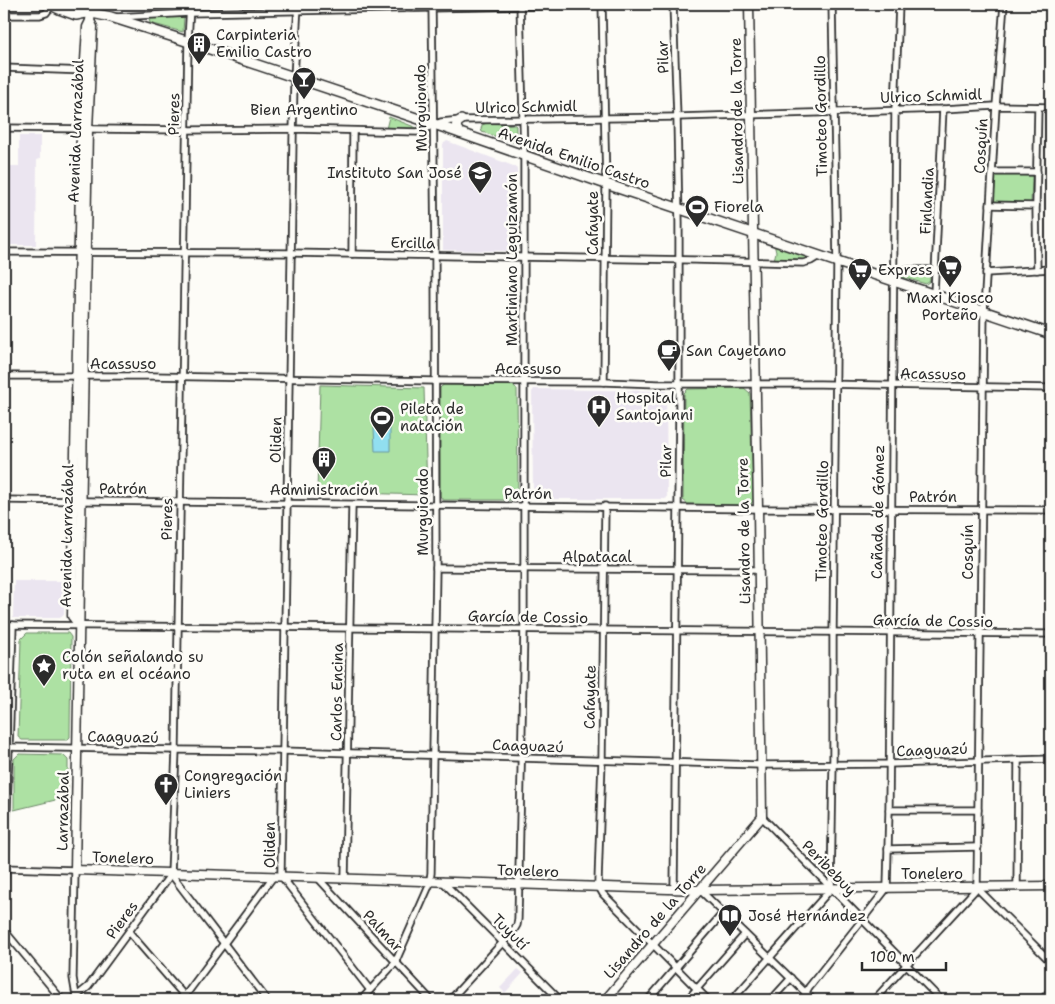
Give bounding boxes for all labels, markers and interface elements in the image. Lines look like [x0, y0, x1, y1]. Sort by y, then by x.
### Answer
place label: Carpinteria Emilio Castro [216, 25, 312, 62]
building icon: Carpinteria Emilio Castro [186, 31, 212, 65]
street label: Lisandro de la Torre [726, 37, 748, 185]
street label: Pilar [652, 40, 674, 74]
street label: Timoteo Gordillo [810, 55, 832, 177]
street label: Avenida Larrazábal [64, 58, 89, 203]
street label: Murguiondo [410, 64, 432, 152]
bar icon: Bien Argentino [291, 66, 317, 100]
street label: Ulrico Schmidl [880, 84, 983, 108]
street label: Pieres [164, 92, 184, 136]
street label: Ulrico Schmidl [475, 96, 578, 118]
place label: Bien Argentino [250, 100, 358, 120]
street label: Cosquín [970, 118, 992, 174]
street label: Avenida Emilio Castro [495, 123, 653, 193]
school or university icon: Instituto San José [467, 160, 493, 194]
place label: Instituto San José [327, 163, 462, 183]
street label: Finlandia [915, 166, 939, 235]
street label: Martiniano Leguizamón [502, 174, 522, 346]
street label: Cafayate [583, 191, 603, 255]
sports icon: Fiorela [684, 194, 710, 228]
place label: Fiorela [714, 197, 764, 217]
street label: Ercilla [391, 233, 436, 253]
supermarket icon: Maxi Kiosco Porteño [937, 254, 963, 288]
supermarket icon: Express [847, 257, 873, 291]
place label: Express [878, 260, 933, 280]
place label: Maxi Kiosco Porteño [907, 288, 993, 325]
cafe icon: San Cayetano [656, 338, 682, 372]
place label: San Cayetano [686, 341, 786, 361]
street label: Acassuso [90, 354, 156, 374]
street label: Acassuso [495, 359, 561, 379]
street label: Acassuso [900, 363, 966, 385]
place label: Hospital Santojanni [616, 388, 693, 425]
hospital icon: Hospital Santojanni [586, 394, 612, 428]
place label: Pileta de natación [400, 399, 464, 436]
sports icon: Pileta de natación [369, 405, 395, 439]
street label: Oliden [266, 417, 286, 463]
street label: Pilar [656, 444, 676, 478]
street label: Cañada de Gómez [867, 445, 889, 579]
building icon: Administración [311, 446, 337, 480]
street label: Lisandro de la Torre [733, 457, 755, 605]
street label: Timoteo Gordillo [811, 460, 833, 582]
street label: Avenida Larrazábal [56, 464, 78, 608]
street label: Murguiondo [413, 468, 433, 556]
street label: Patrón [99, 479, 147, 499]
place label: Administración [270, 480, 378, 500]
street label: Patrón [504, 484, 552, 504]
street label: Patrón [909, 487, 957, 507]
street label: Pieres [157, 497, 177, 541]
street label: Cosquín [958, 524, 978, 580]
street label: Alpatacal [562, 547, 632, 567]
street label: García de Cossio [468, 606, 588, 628]
street label: García de Cossio [873, 610, 993, 632]
street label: Carlos Encina [326, 642, 348, 741]
place label: Colón señalando su ruta en el océano [62, 647, 204, 684]
place icon: Colón señalando su ruta en el océano [31, 653, 57, 687]
street label: Cafayate [579, 665, 601, 729]
street label: Caaguazú [87, 726, 159, 748]
street label: Caaguazú [492, 735, 564, 757]
street label: Caaguazú [896, 739, 968, 761]
place label: Congregación Liniers [184, 766, 282, 803]
street label: Larrazábal [52, 771, 74, 851]
church icon: Congregación Liniers [153, 772, 179, 806]
street label: Oliden [260, 822, 280, 868]
street label: Peribebuy [797, 836, 861, 900]
street label: Tonelero [92, 847, 154, 869]
street label: Lisandro de la Torre [599, 859, 711, 983]
street label: Tonelero [497, 860, 559, 882]
street label: Tonelero [901, 864, 963, 884]
street label: Pieres [101, 897, 143, 943]
library icon: José Hernández [717, 903, 743, 937]
street label: Palmar [358, 906, 408, 956]
place label: José Hernández [748, 906, 866, 926]
street label: Tuyutí [487, 909, 533, 955]
scale bar [862, 939, 946, 971]
text: 100 m [870, 947, 915, 967]

